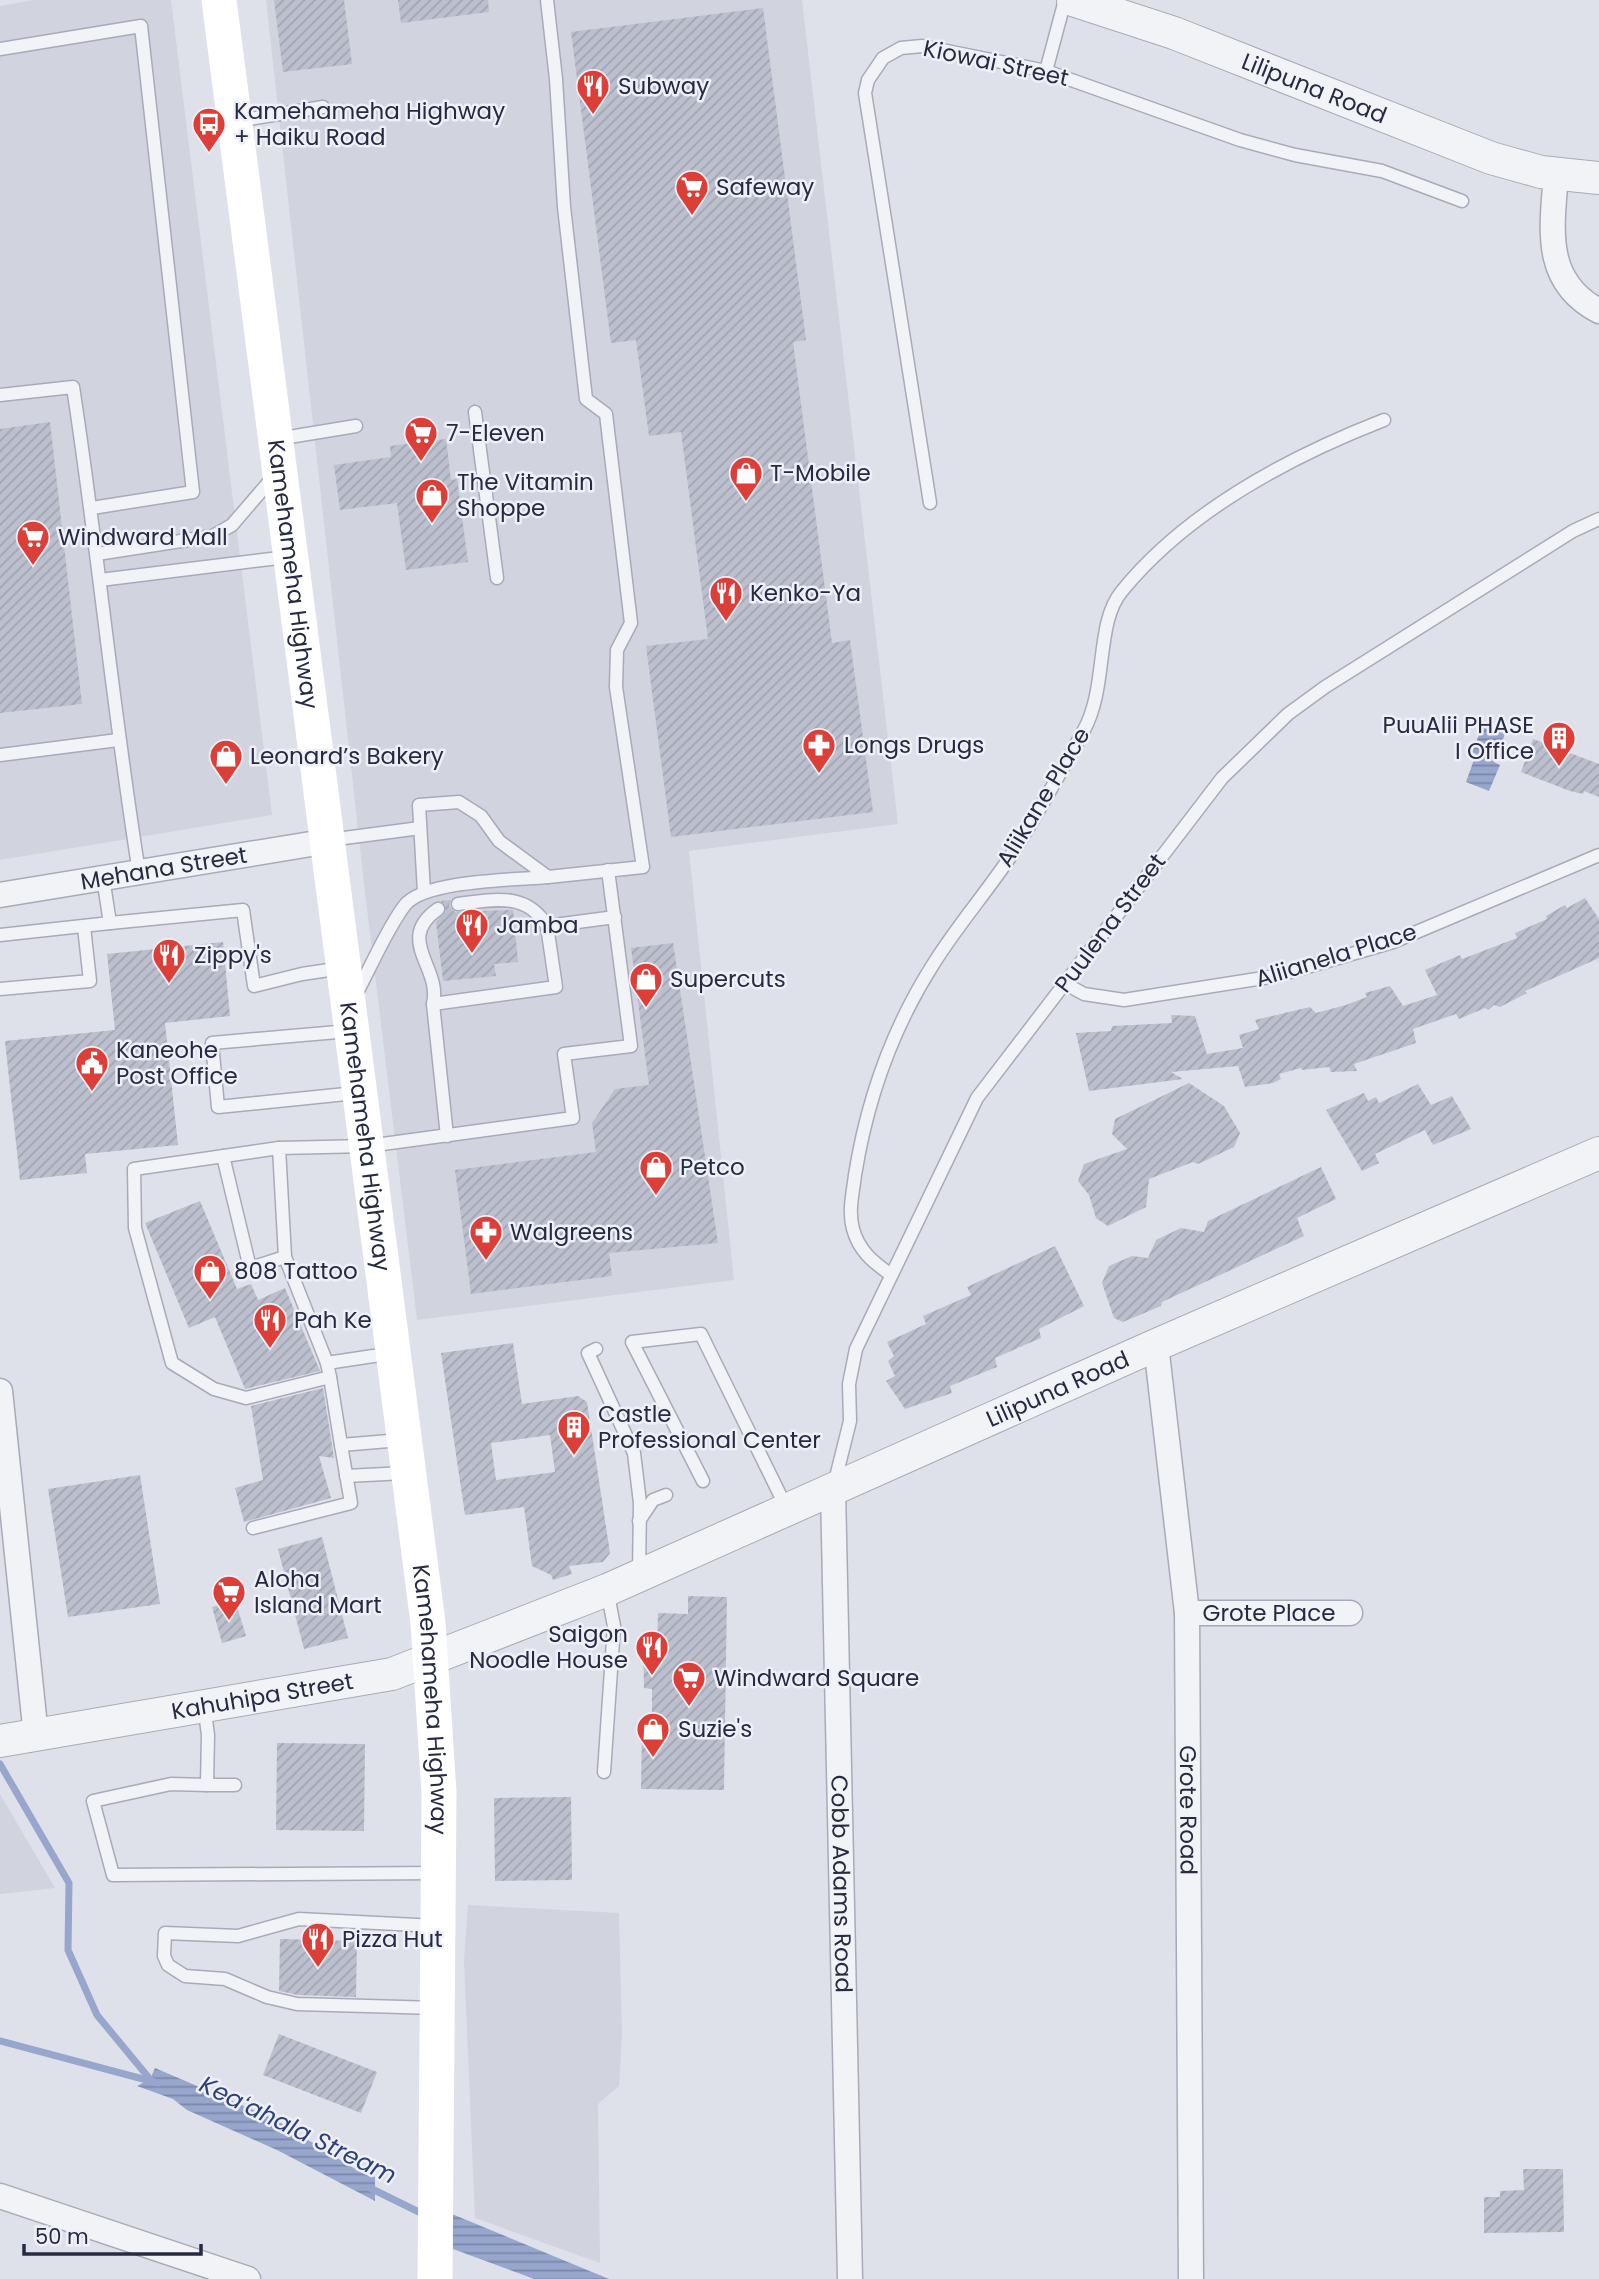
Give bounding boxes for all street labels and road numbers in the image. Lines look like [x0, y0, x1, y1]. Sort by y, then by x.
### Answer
street label: Kiowai Street [920, 32, 1072, 94]
street label: Lilipuna Road [1237, 45, 1392, 131]
street label: Kamehameha Highway [260, 438, 326, 711]
street label: Aliikane Place [989, 721, 1097, 873]
street label: Mehana Street [78, 839, 249, 898]
street label: Puulena Street [1047, 847, 1173, 999]
street label: Aliianela Place [1251, 915, 1421, 995]
street label: Kamehameha Highway [332, 1000, 399, 1273]
street label: Lilipuna Road [981, 1343, 1134, 1435]
street label: Kamehameha Highway [405, 1562, 455, 1835]
street label: Grote Place [1203, 1597, 1335, 1629]
street label: Kahuhipa Street [169, 1665, 356, 1727]
street label: Grote Road [1172, 1745, 1205, 1875]
street label: Cobb Adams Road [823, 1775, 860, 1993]

